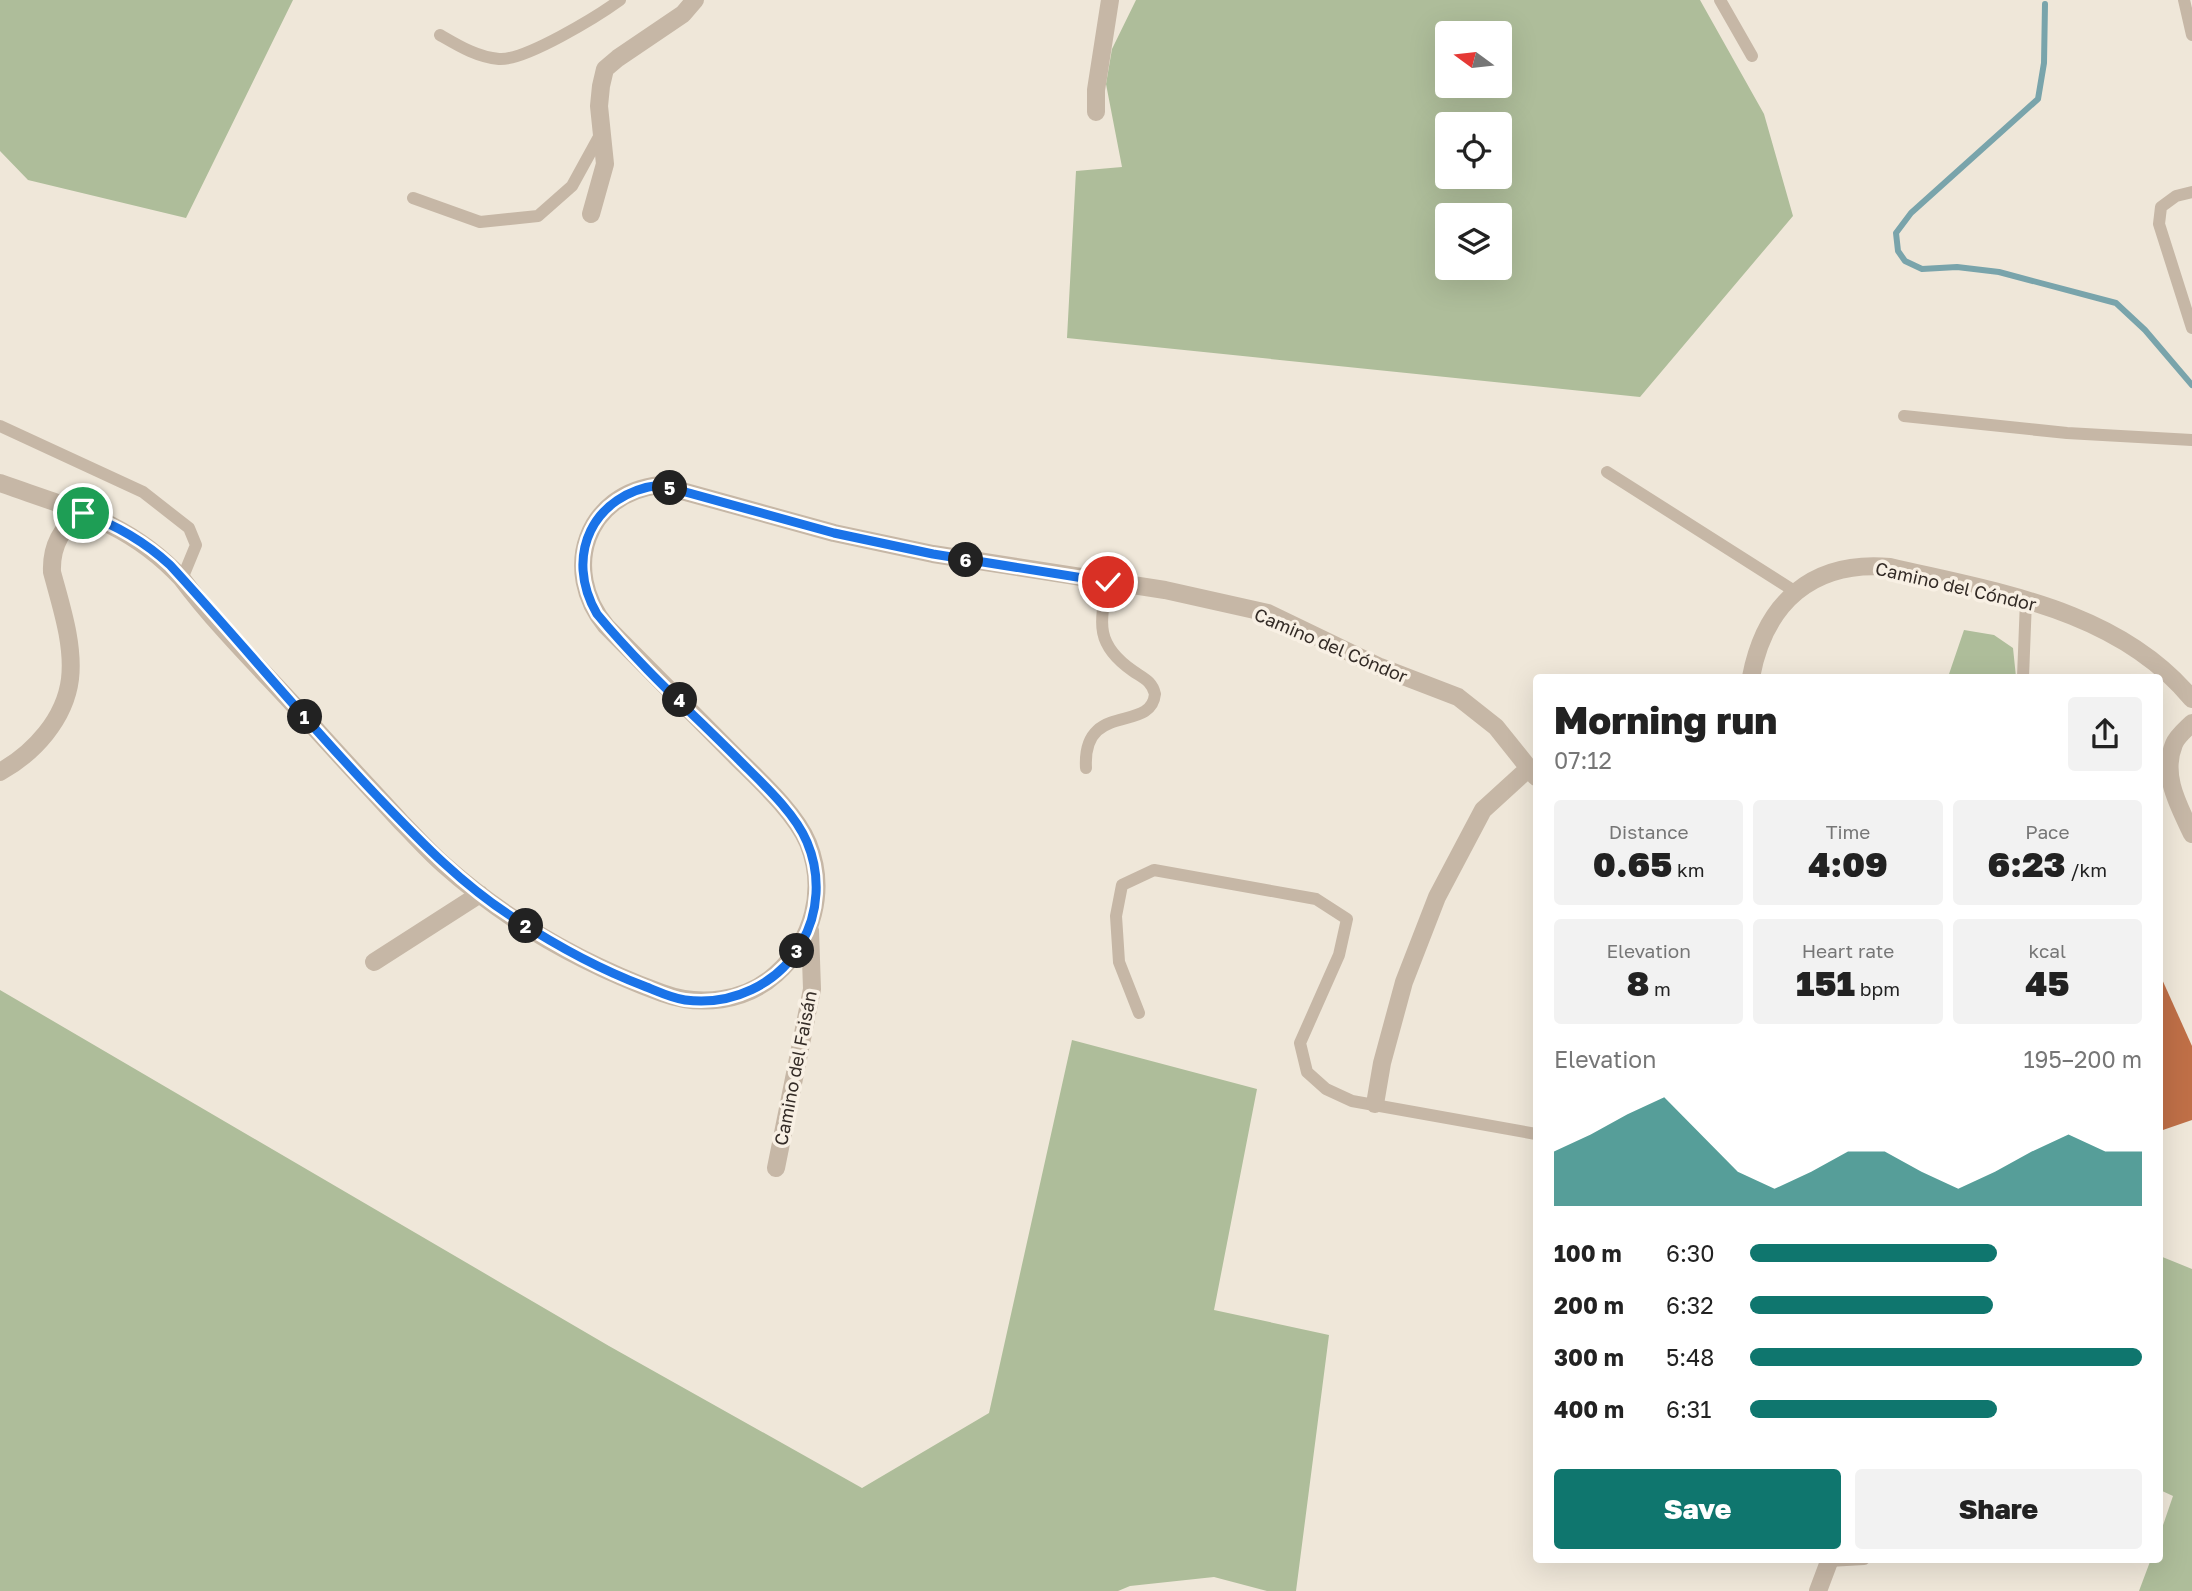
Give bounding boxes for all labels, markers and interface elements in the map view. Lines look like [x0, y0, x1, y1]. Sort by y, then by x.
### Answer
north arrow [1435, 21, 1512, 98]
map controls [1435, 21, 1512, 280]
button: locate [1435, 112, 1512, 189]
button: layers [1435, 203, 1512, 280]
pin: 5 [652, 470, 688, 505]
text: 5 [664, 476, 675, 499]
pin [53, 483, 113, 543]
icon: arrive [64, 494, 102, 532]
pin: 6 [948, 542, 984, 578]
text: 6 [959, 548, 972, 571]
pin [1078, 552, 1138, 612]
street label: Camino del Cóndor [1873, 557, 2039, 615]
icon: check [1089, 563, 1127, 601]
street label: Camino del Cóndor [1251, 603, 1411, 687]
pin: 4 [662, 682, 698, 718]
text: 4 [674, 688, 685, 711]
text: Morning run [1554, 697, 1777, 742]
button: share [2068, 697, 2142, 771]
pin: 1 [288, 700, 322, 734]
text: 1 [300, 705, 309, 728]
text: 07:12 [1554, 746, 1612, 774]
text: Distance [1609, 820, 1689, 843]
text: Time [1826, 820, 1870, 843]
text: Pace [2025, 820, 2070, 843]
text: 0.65 [1593, 843, 1672, 885]
text: 4:09 [1808, 843, 1888, 885]
text: 6:23 [1988, 843, 2066, 885]
text: km [1672, 858, 1705, 881]
text: /km [2066, 858, 2107, 881]
pin: 2 [508, 908, 544, 944]
text: 2 [520, 914, 531, 937]
pin: 3 [780, 934, 814, 968]
text: 3 [791, 939, 802, 962]
text: Elevation [1606, 939, 1691, 962]
text: Heart rate [1802, 939, 1894, 962]
text: kcal [2029, 939, 2066, 962]
text: 8 [1626, 962, 1649, 1004]
text: 151 [1796, 962, 1855, 1004]
text: 45 [2025, 962, 2069, 1004]
text: m [1649, 977, 1671, 1000]
text: bpm [1855, 977, 1900, 1000]
street label: Camino del Faisán [769, 989, 821, 1147]
text: Elevation [1554, 1045, 1656, 1073]
text: 195–200 m [2023, 1045, 2142, 1073]
text: 100 m [1554, 1239, 1622, 1267]
text: 6:30 [1666, 1239, 1715, 1267]
text: 200 m [1554, 1291, 1624, 1319]
text: 6:32 [1666, 1291, 1714, 1319]
text: 300 m [1554, 1343, 1624, 1371]
text: 5:48 [1666, 1343, 1714, 1371]
text: 400 m [1554, 1395, 1624, 1423]
text: 6:31 [1666, 1395, 1711, 1423]
button: Save [1554, 1469, 1841, 1549]
button: Share [1855, 1469, 2142, 1549]

